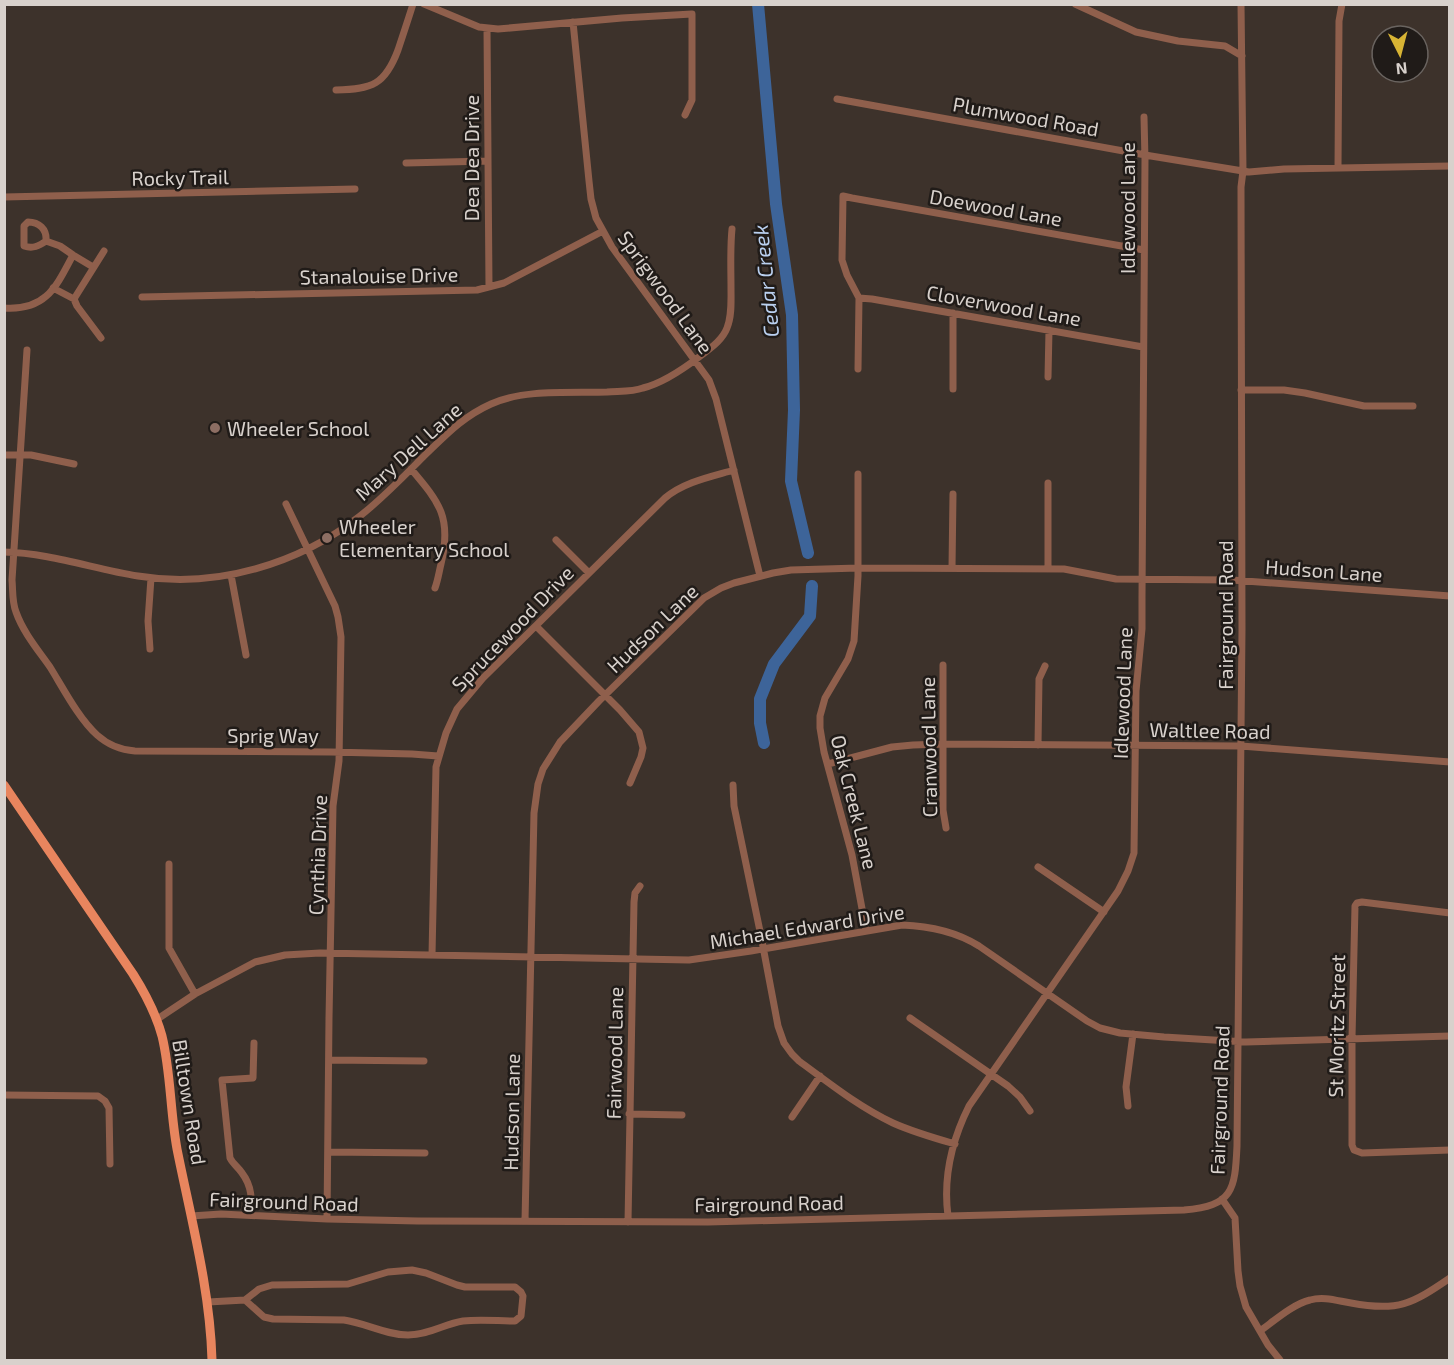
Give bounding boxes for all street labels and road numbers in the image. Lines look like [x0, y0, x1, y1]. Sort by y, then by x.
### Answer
street label: Plumwood Road [951, 91, 1101, 141]
street label: Dea Dea Drive [459, 95, 483, 221]
street label: Idlewood Lane [1115, 142, 1139, 274]
street label: Rocky Trail [131, 164, 229, 190]
street label: Doewood Lane [928, 184, 1064, 230]
street label: Sprigwood Lane [613, 226, 719, 358]
street label: Stanalouise Drive [299, 262, 459, 288]
street label: Cloverwood Lane [925, 280, 1083, 330]
street label: Mary Dell Lane [350, 397, 466, 505]
street label: Fairground Road [1213, 540, 1237, 690]
street label: Hudson Lane [1265, 554, 1383, 586]
street label: Sprucewood Drive [446, 560, 578, 696]
street label: Hudson Lane [601, 579, 703, 677]
street label: Idlewood Lane [1108, 627, 1136, 759]
street label: Cranwood Lane [915, 676, 941, 818]
street label: Waltlee Road [1149, 717, 1271, 743]
street label: Sprig Way [227, 723, 319, 747]
street label: Oak Creek Lane [827, 732, 883, 872]
street label: Cynthia Drive [303, 794, 331, 916]
street label: Michael Edward Drive [708, 899, 906, 953]
street label: St Moritz Street [1323, 954, 1349, 1098]
street label: Fairwood Lane [601, 986, 627, 1120]
street label: Fairground Road [1204, 1025, 1234, 1175]
street label: Billtown Road [168, 1038, 212, 1166]
street label: Hudson Lane [498, 1053, 524, 1171]
street label: Fairground Road [209, 1186, 359, 1216]
street label: Fairground Road [694, 1190, 844, 1216]

